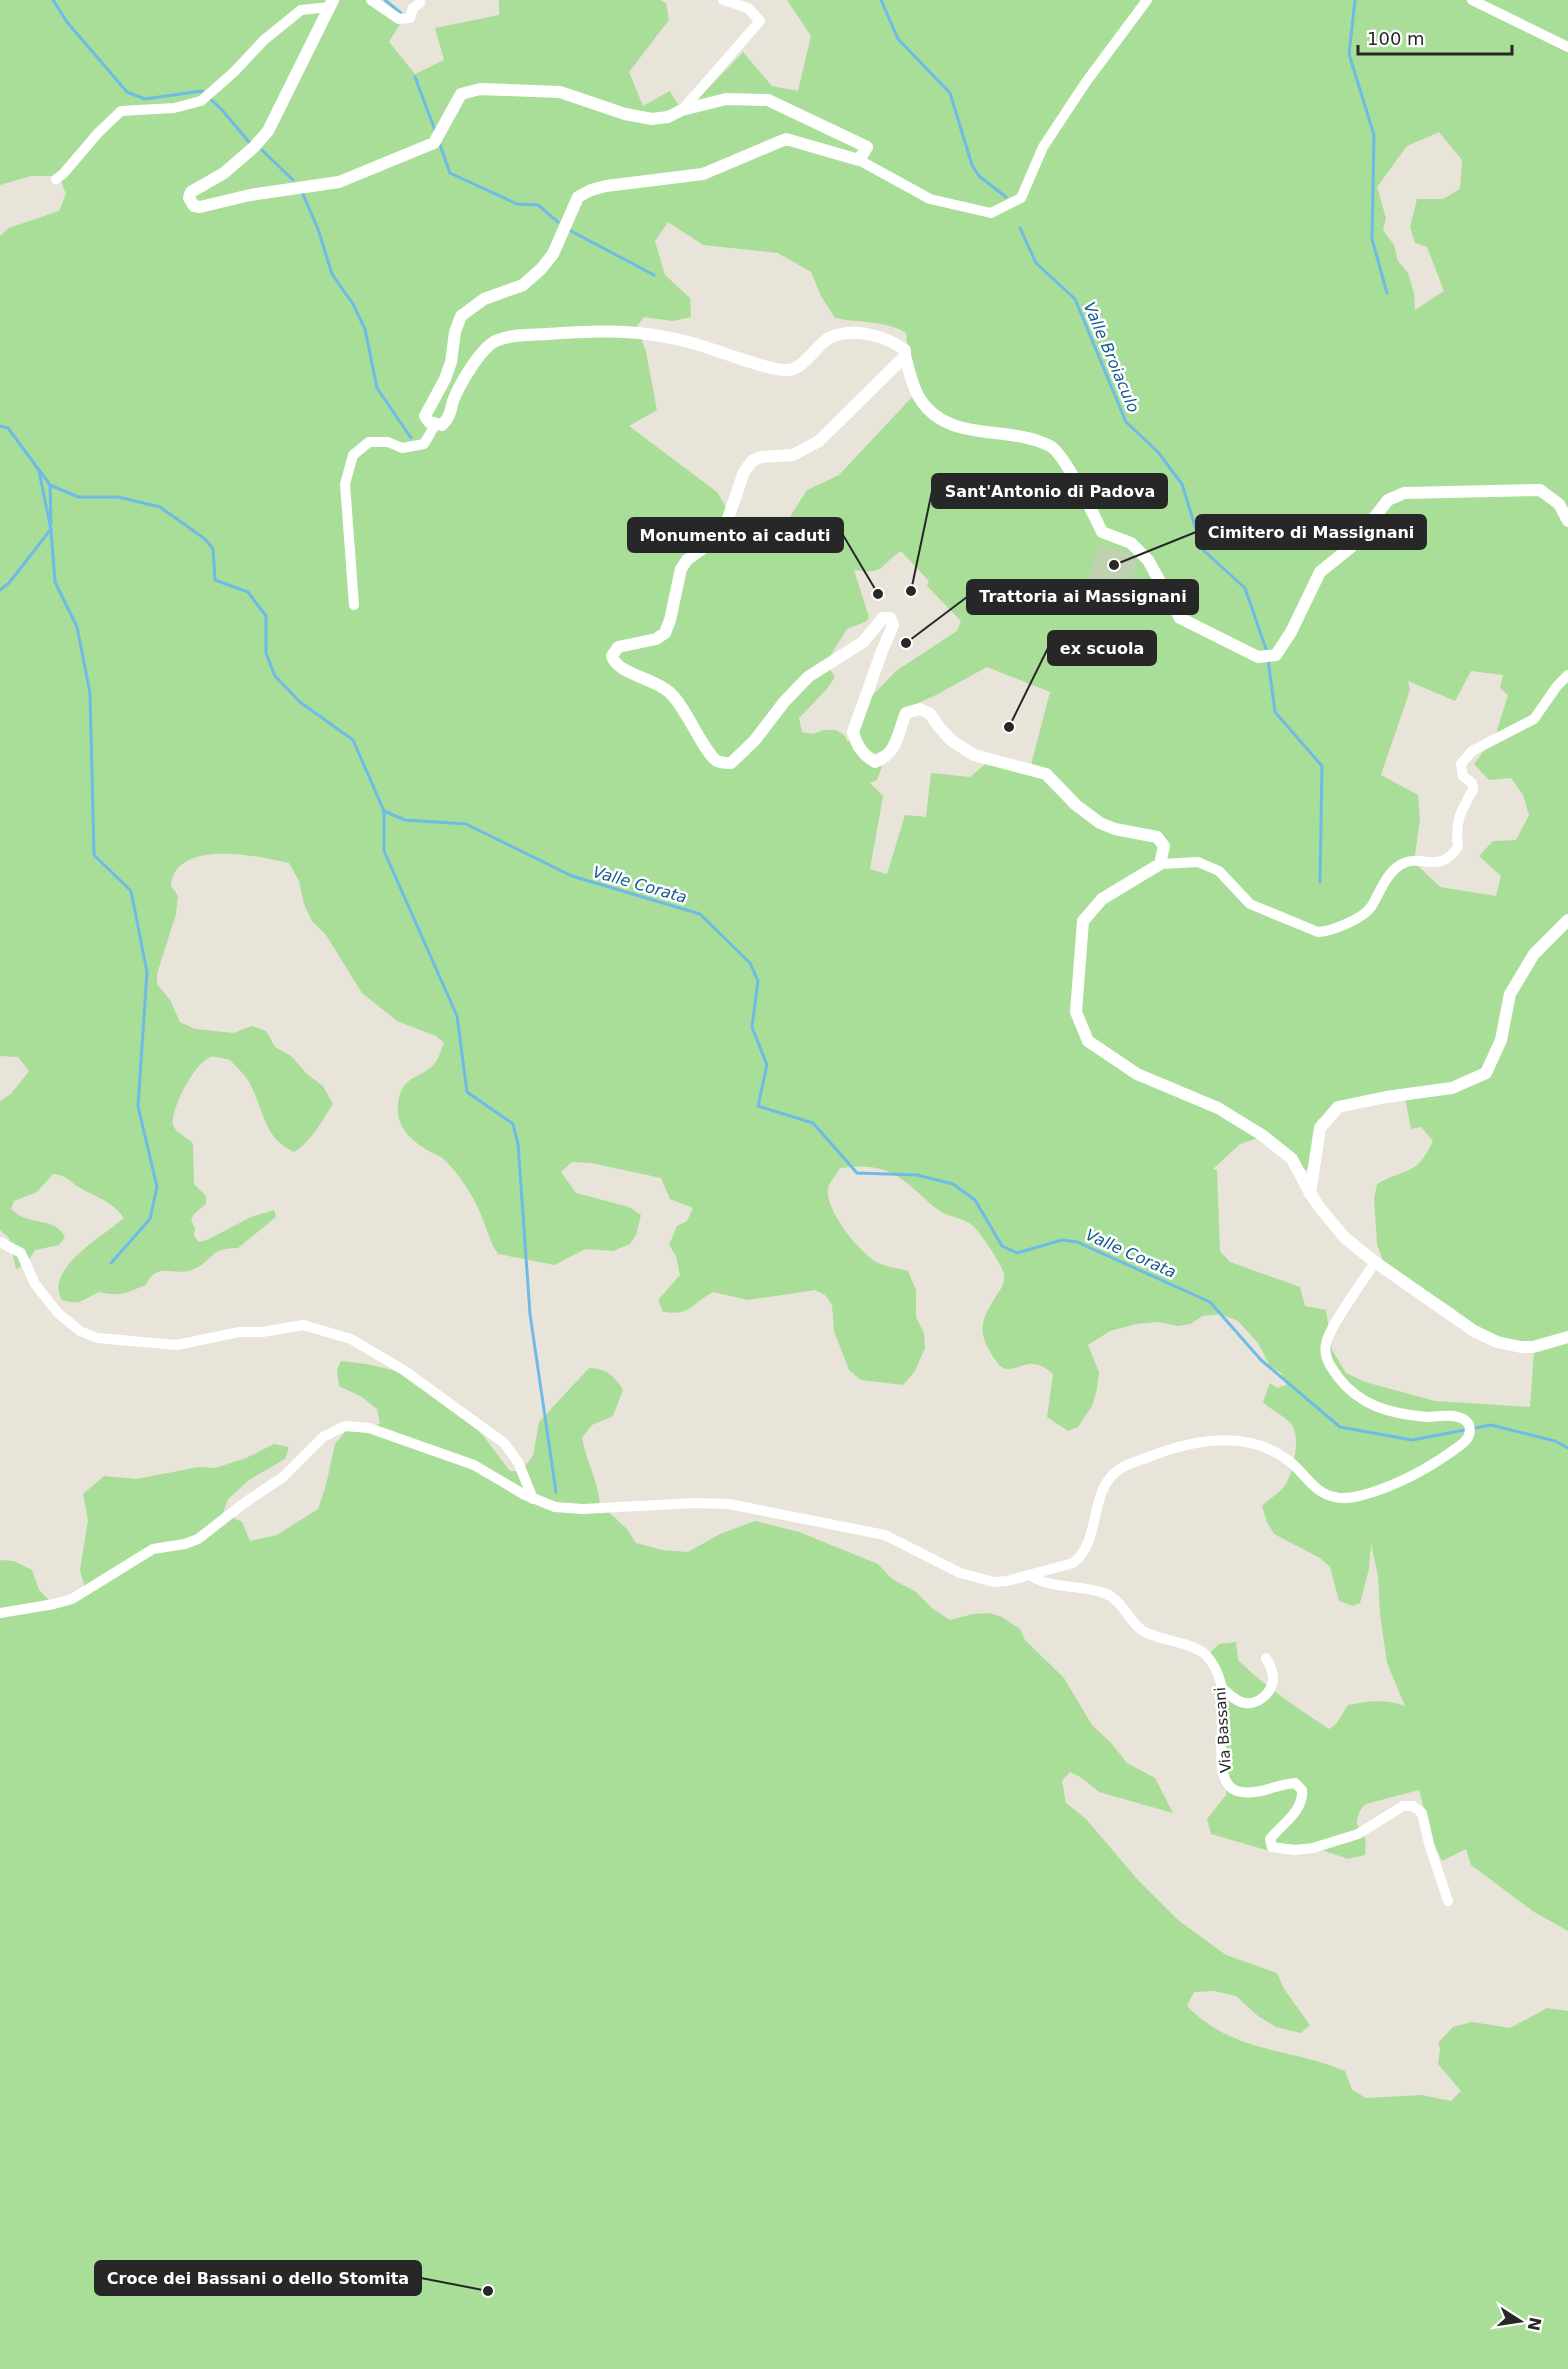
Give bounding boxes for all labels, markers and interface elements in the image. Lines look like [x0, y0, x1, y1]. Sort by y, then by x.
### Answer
scale bar [1358, 18, 1512, 56]
text: 100 m [1367, 28, 1425, 49]
water label: Valle Broiaculo [1080, 299, 1143, 416]
callout: Sant'Antonio di Padova [932, 474, 1167, 508]
text: Sant'Antonio di Padova [945, 482, 1155, 501]
callout: Cimitero di Massignani [1196, 515, 1426, 549]
callout: Monumento ai caduti [628, 518, 843, 552]
text: Cimitero di Massignani [1208, 523, 1414, 542]
text: Monumento ai caduti [640, 526, 830, 545]
callout: Trattoria ai Massignani [967, 580, 1198, 614]
text: Trattoria ai Massignani [979, 587, 1187, 606]
callout: ex scuola [1048, 631, 1156, 665]
text: ex scuola [1060, 639, 1144, 658]
water label: Valle Corata [591, 862, 689, 907]
water label: Valle Corata [1083, 1225, 1179, 1282]
street label: Via Bassani [1211, 1686, 1235, 1774]
callout: Croce dei Bassani o dello Stomita [95, 2261, 421, 2295]
text: Croce dei Bassani o dello Stomita [107, 2269, 409, 2288]
north arrow [1490, 2291, 1550, 2351]
text: N [1523, 2315, 1545, 2333]

